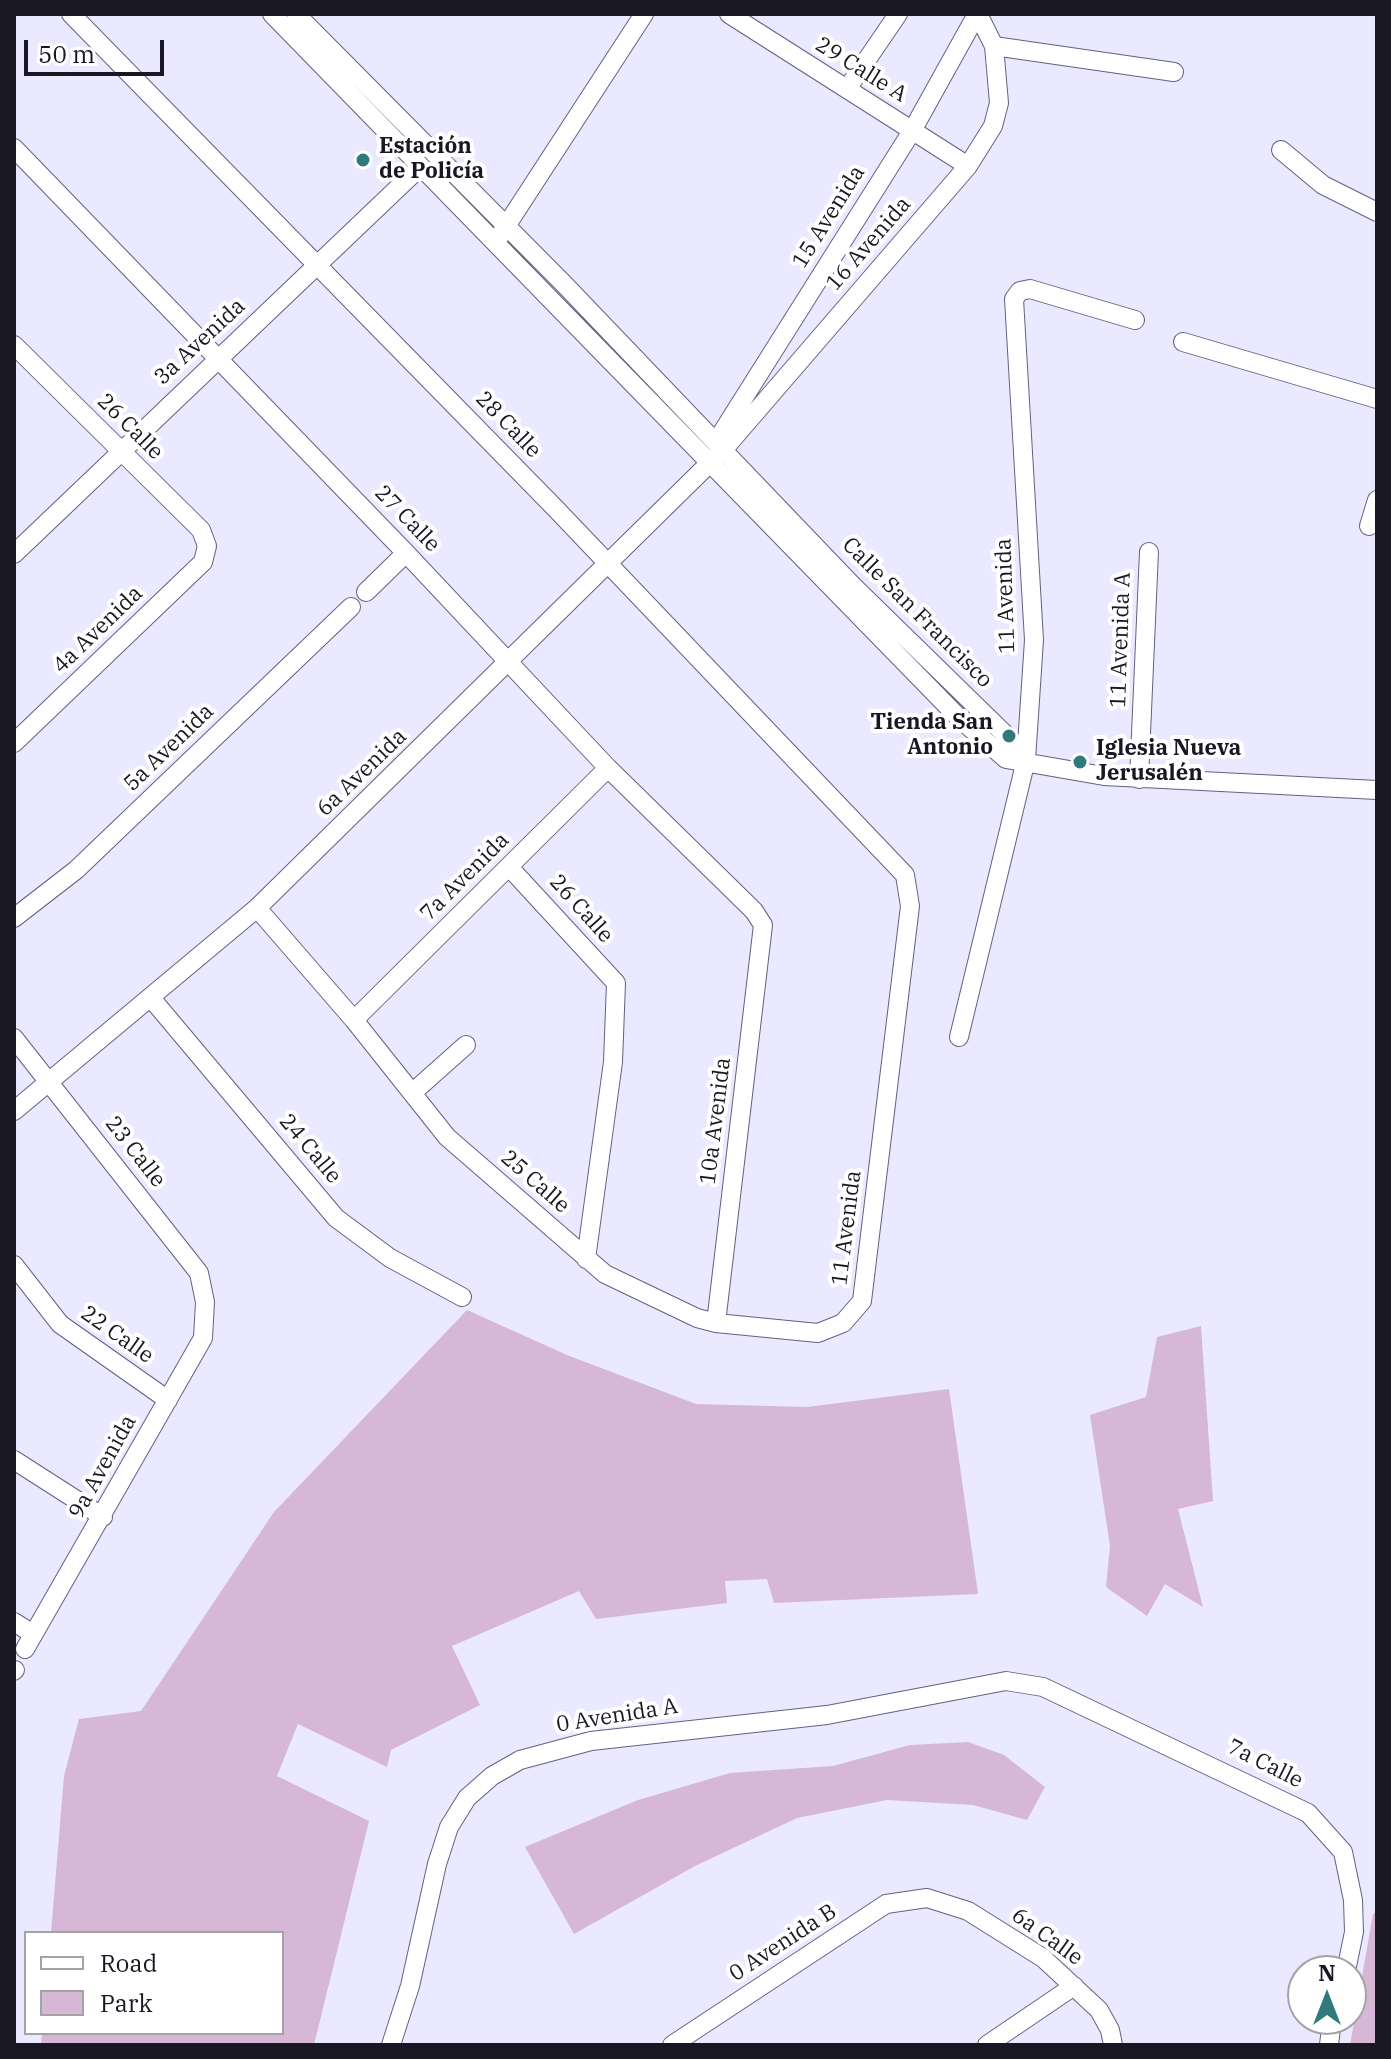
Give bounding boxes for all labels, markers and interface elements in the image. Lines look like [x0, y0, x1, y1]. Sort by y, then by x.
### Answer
scale bar [28, 24, 168, 74]
street label: 29 Calle A [810, 32, 912, 108]
text: 50 m [38, 38, 95, 70]
place label: Estación de Policía [379, 134, 484, 186]
marker: Estación de Policía [354, 151, 372, 169]
street label: 15 Avenida [787, 161, 871, 273]
street label: 16 Avenida [821, 192, 917, 296]
street label: 3a Avenida [149, 293, 251, 391]
street label: 28 Calle [470, 386, 546, 464]
street label: 26 Calle [91, 388, 169, 466]
street label: 27 Calle [369, 480, 445, 558]
street label: Calle San Francisco [836, 532, 998, 694]
street label: 11 Avenida [991, 538, 1021, 654]
street label: 11 Avenida A [1105, 572, 1137, 708]
street label: 4a Avenida [48, 581, 148, 679]
street label: 5a Avenida [119, 699, 219, 797]
place label: Tienda San Antonio [870, 710, 993, 762]
street label: 6a Avenida [312, 724, 412, 822]
marker: Tienda San Antonio [1000, 727, 1018, 745]
place label: Iglesia Nueva Jerusalén [1096, 736, 1241, 788]
marker: Iglesia Nueva Jerusalén [1071, 753, 1089, 771]
street label: 7a Avenida [415, 827, 515, 927]
street label: 26 Calle [544, 869, 618, 949]
street label: 10a Avenida [695, 1056, 737, 1186]
street label: 24 Calle [273, 1109, 347, 1189]
street label: 23 Calle [99, 1111, 171, 1193]
street label: 25 Calle [495, 1145, 575, 1219]
street label: 11 Avenida [827, 1169, 867, 1287]
street label: 22 Calle [76, 1301, 158, 1369]
street label: 9a Avenida [64, 1411, 142, 1523]
street label: 0 Avenida A [554, 1693, 680, 1739]
street label: 7a Calle [1223, 1734, 1307, 1794]
street label: 0 Avenida B [724, 1899, 842, 1987]
street label: 6a Calle [1006, 1902, 1088, 1972]
legend [24, 1931, 284, 2035]
text: Road [100, 1947, 157, 1979]
north arrow [1287, 1955, 1367, 2035]
text: N [1318, 1958, 1336, 1987]
text: Park [100, 1987, 152, 2019]

